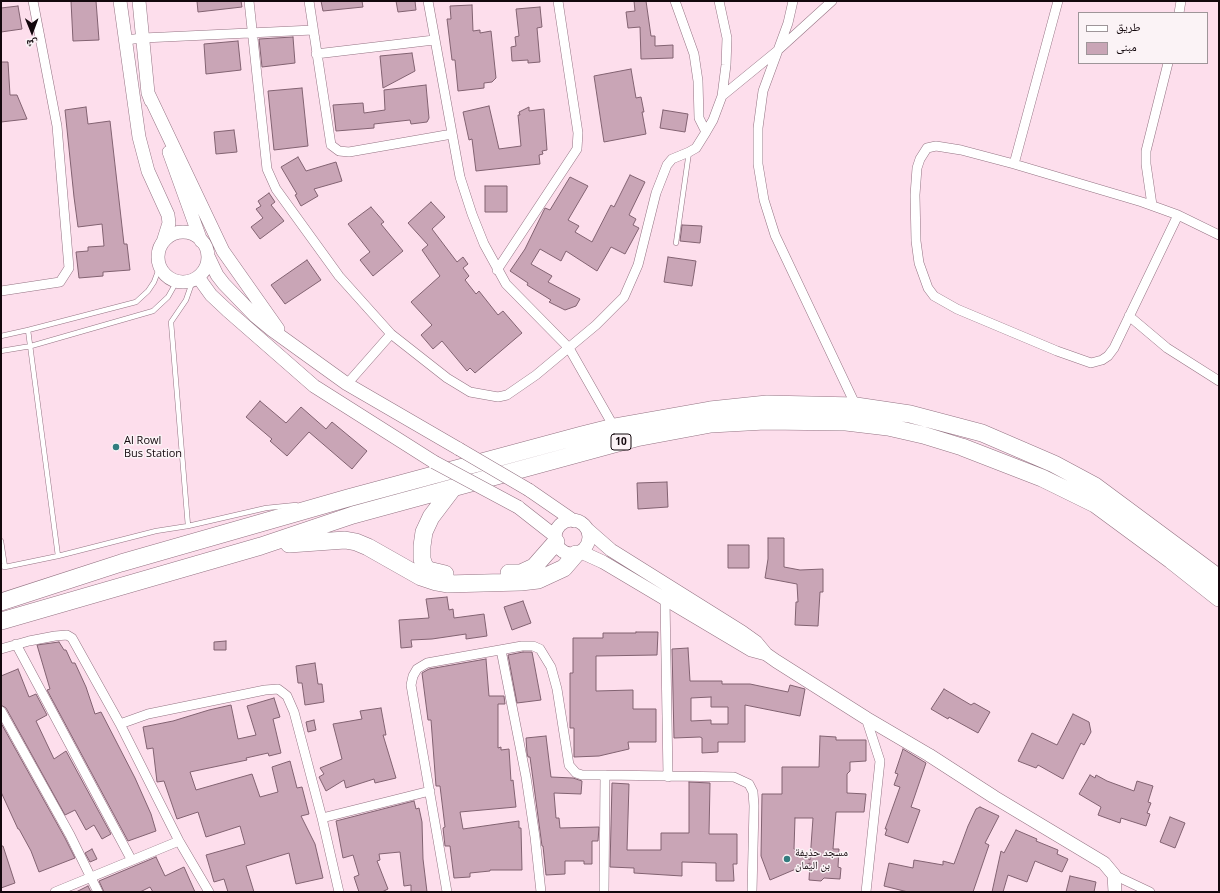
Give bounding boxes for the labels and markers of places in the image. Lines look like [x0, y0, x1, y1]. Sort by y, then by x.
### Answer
place label: Al Rowl Bus Station [124, 434, 182, 460]
marker: Al Rowl Bus Station [111, 442, 121, 452]
place label: مسجد حذيفة بن اليمان [795, 846, 848, 872]
marker: مسجد حذيفة بن اليمان [782, 854, 792, 864]

